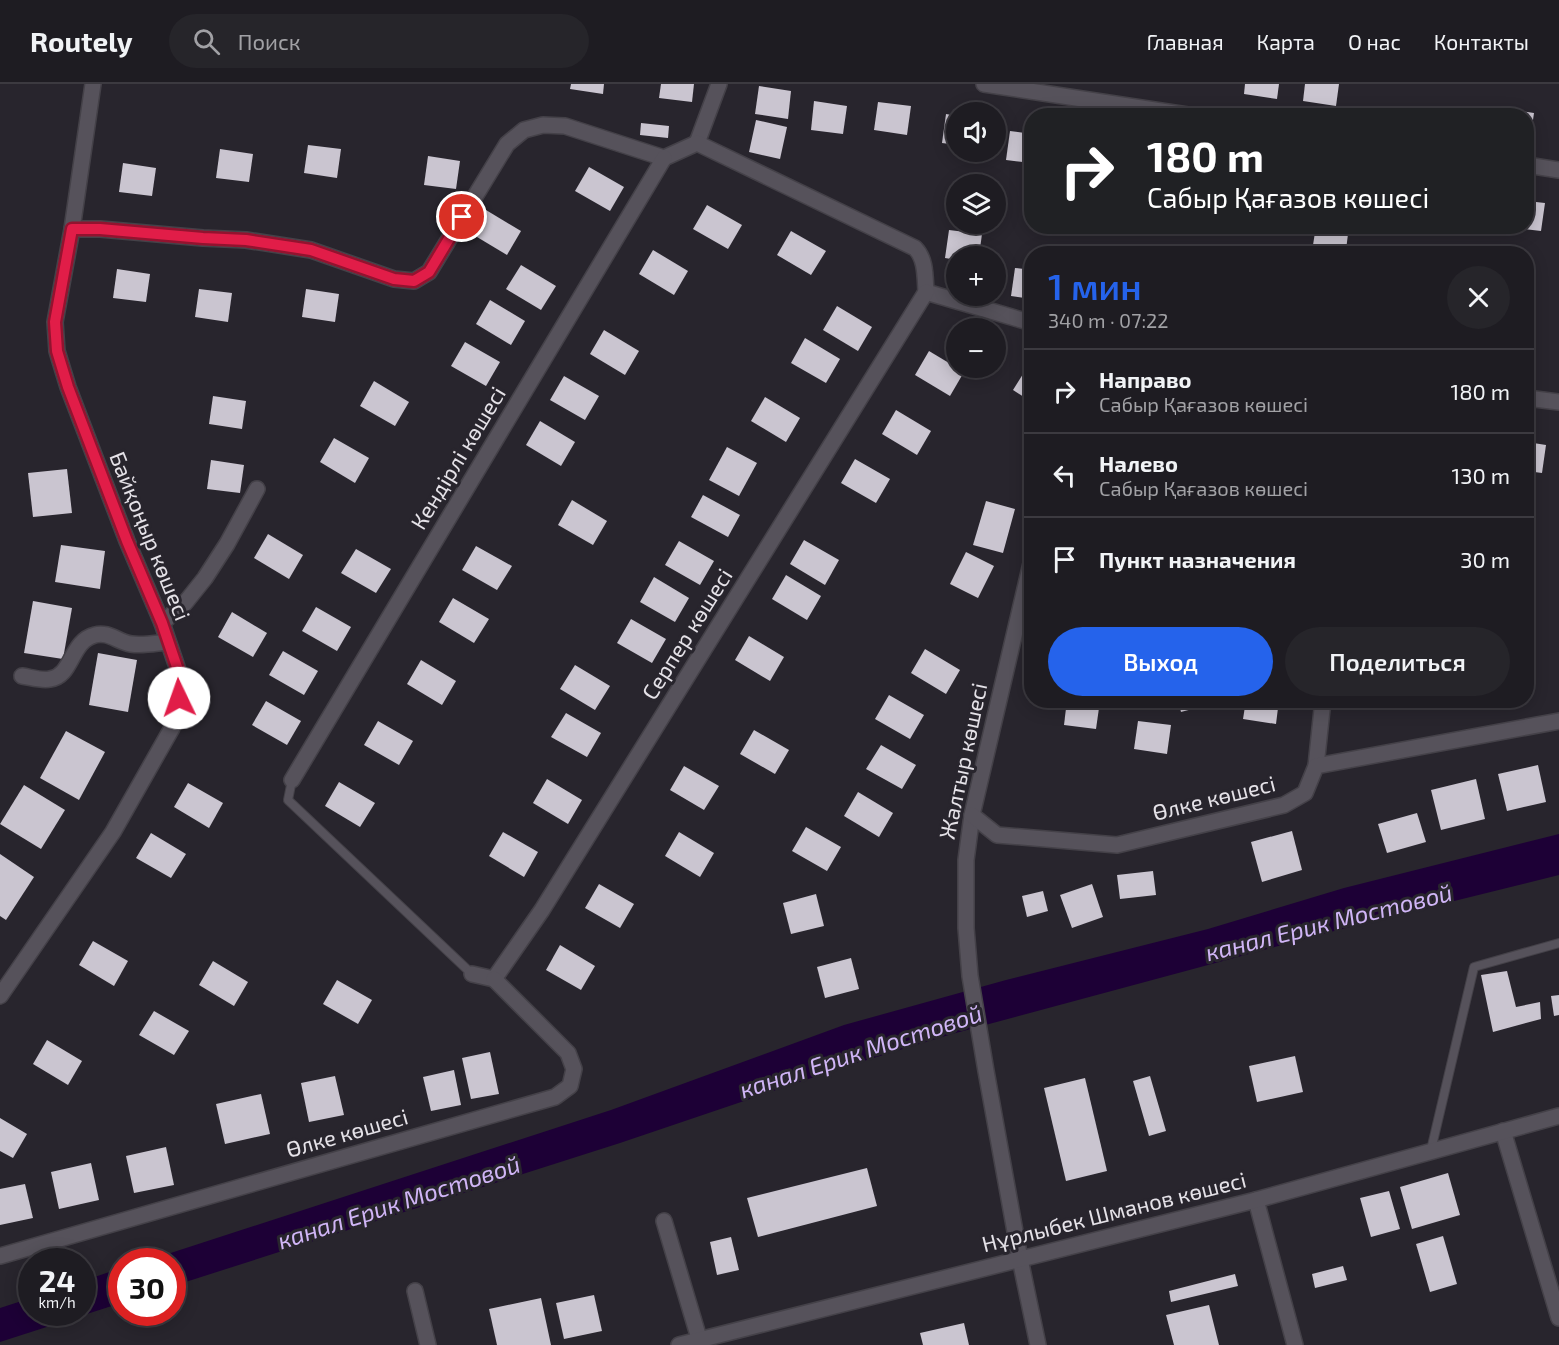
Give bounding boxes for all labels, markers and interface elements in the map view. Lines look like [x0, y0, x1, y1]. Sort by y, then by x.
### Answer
search box [169, 14, 589, 68]
text: Routely [30, 24, 133, 58]
icon: search [190, 25, 223, 58]
text: Поиск [238, 28, 301, 54]
text: Главная [1147, 29, 1224, 54]
text: Карта [1257, 29, 1315, 54]
text: О нас [1348, 29, 1401, 54]
text: Контакты [1434, 29, 1529, 54]
map controls [946, 102, 1006, 378]
button: sound [946, 102, 1006, 162]
text: 180 m [1147, 130, 1264, 180]
icon: right [1048, 132, 1126, 210]
button: layers [946, 174, 1006, 234]
text: Сабыр Қағазов көшесі [1147, 181, 1429, 213]
pin [436, 191, 487, 242]
icon: arrive [445, 200, 478, 233]
button: + [946, 246, 1006, 306]
text: 1 мин [1048, 264, 1142, 307]
button: close [1447, 266, 1510, 329]
text: 340 m · 07:22 [1048, 308, 1169, 332]
button: − [946, 318, 1006, 378]
text: Направо [1099, 366, 1192, 392]
icon: right [1048, 375, 1081, 408]
text: 180 m [1450, 378, 1510, 404]
street label: Кендірлі көшесі [404, 381, 510, 534]
text: Сабыр Қағазов көшесі [1099, 392, 1308, 416]
street label: Байқоңыр көшесi [105, 447, 197, 624]
text: Налево [1099, 450, 1178, 476]
icon: left [1048, 459, 1081, 492]
text: 130 m [1452, 462, 1510, 488]
text: Сабыр Қағазов көшесі [1099, 476, 1308, 500]
icon: arrive [1048, 543, 1081, 576]
text: Пункт назначения [1099, 546, 1296, 572]
text: 30 m [1460, 546, 1510, 572]
street label: Серпер көшесі [636, 563, 737, 704]
button: Выход [1048, 627, 1273, 696]
button: Поделиться [1285, 627, 1510, 696]
position arrow [147, 666, 211, 730]
street label: Жалтыр көшесі [933, 680, 991, 841]
street label: Өлке көшесі [1150, 769, 1278, 825]
water label: канал Ерик Мостовой [1202, 877, 1455, 966]
water label: канал Ерик Мостовой [736, 998, 986, 1104]
street label: Өлке көшесі [283, 1102, 411, 1162]
water label: канал Ерик Мостовой [274, 1149, 524, 1255]
street label: Нұрлыбек Шманов көшесі [979, 1166, 1249, 1256]
speed limit sign: 30 [108, 1248, 186, 1326]
text: 24 [39, 1262, 75, 1298]
text: km/h [38, 1293, 76, 1311]

